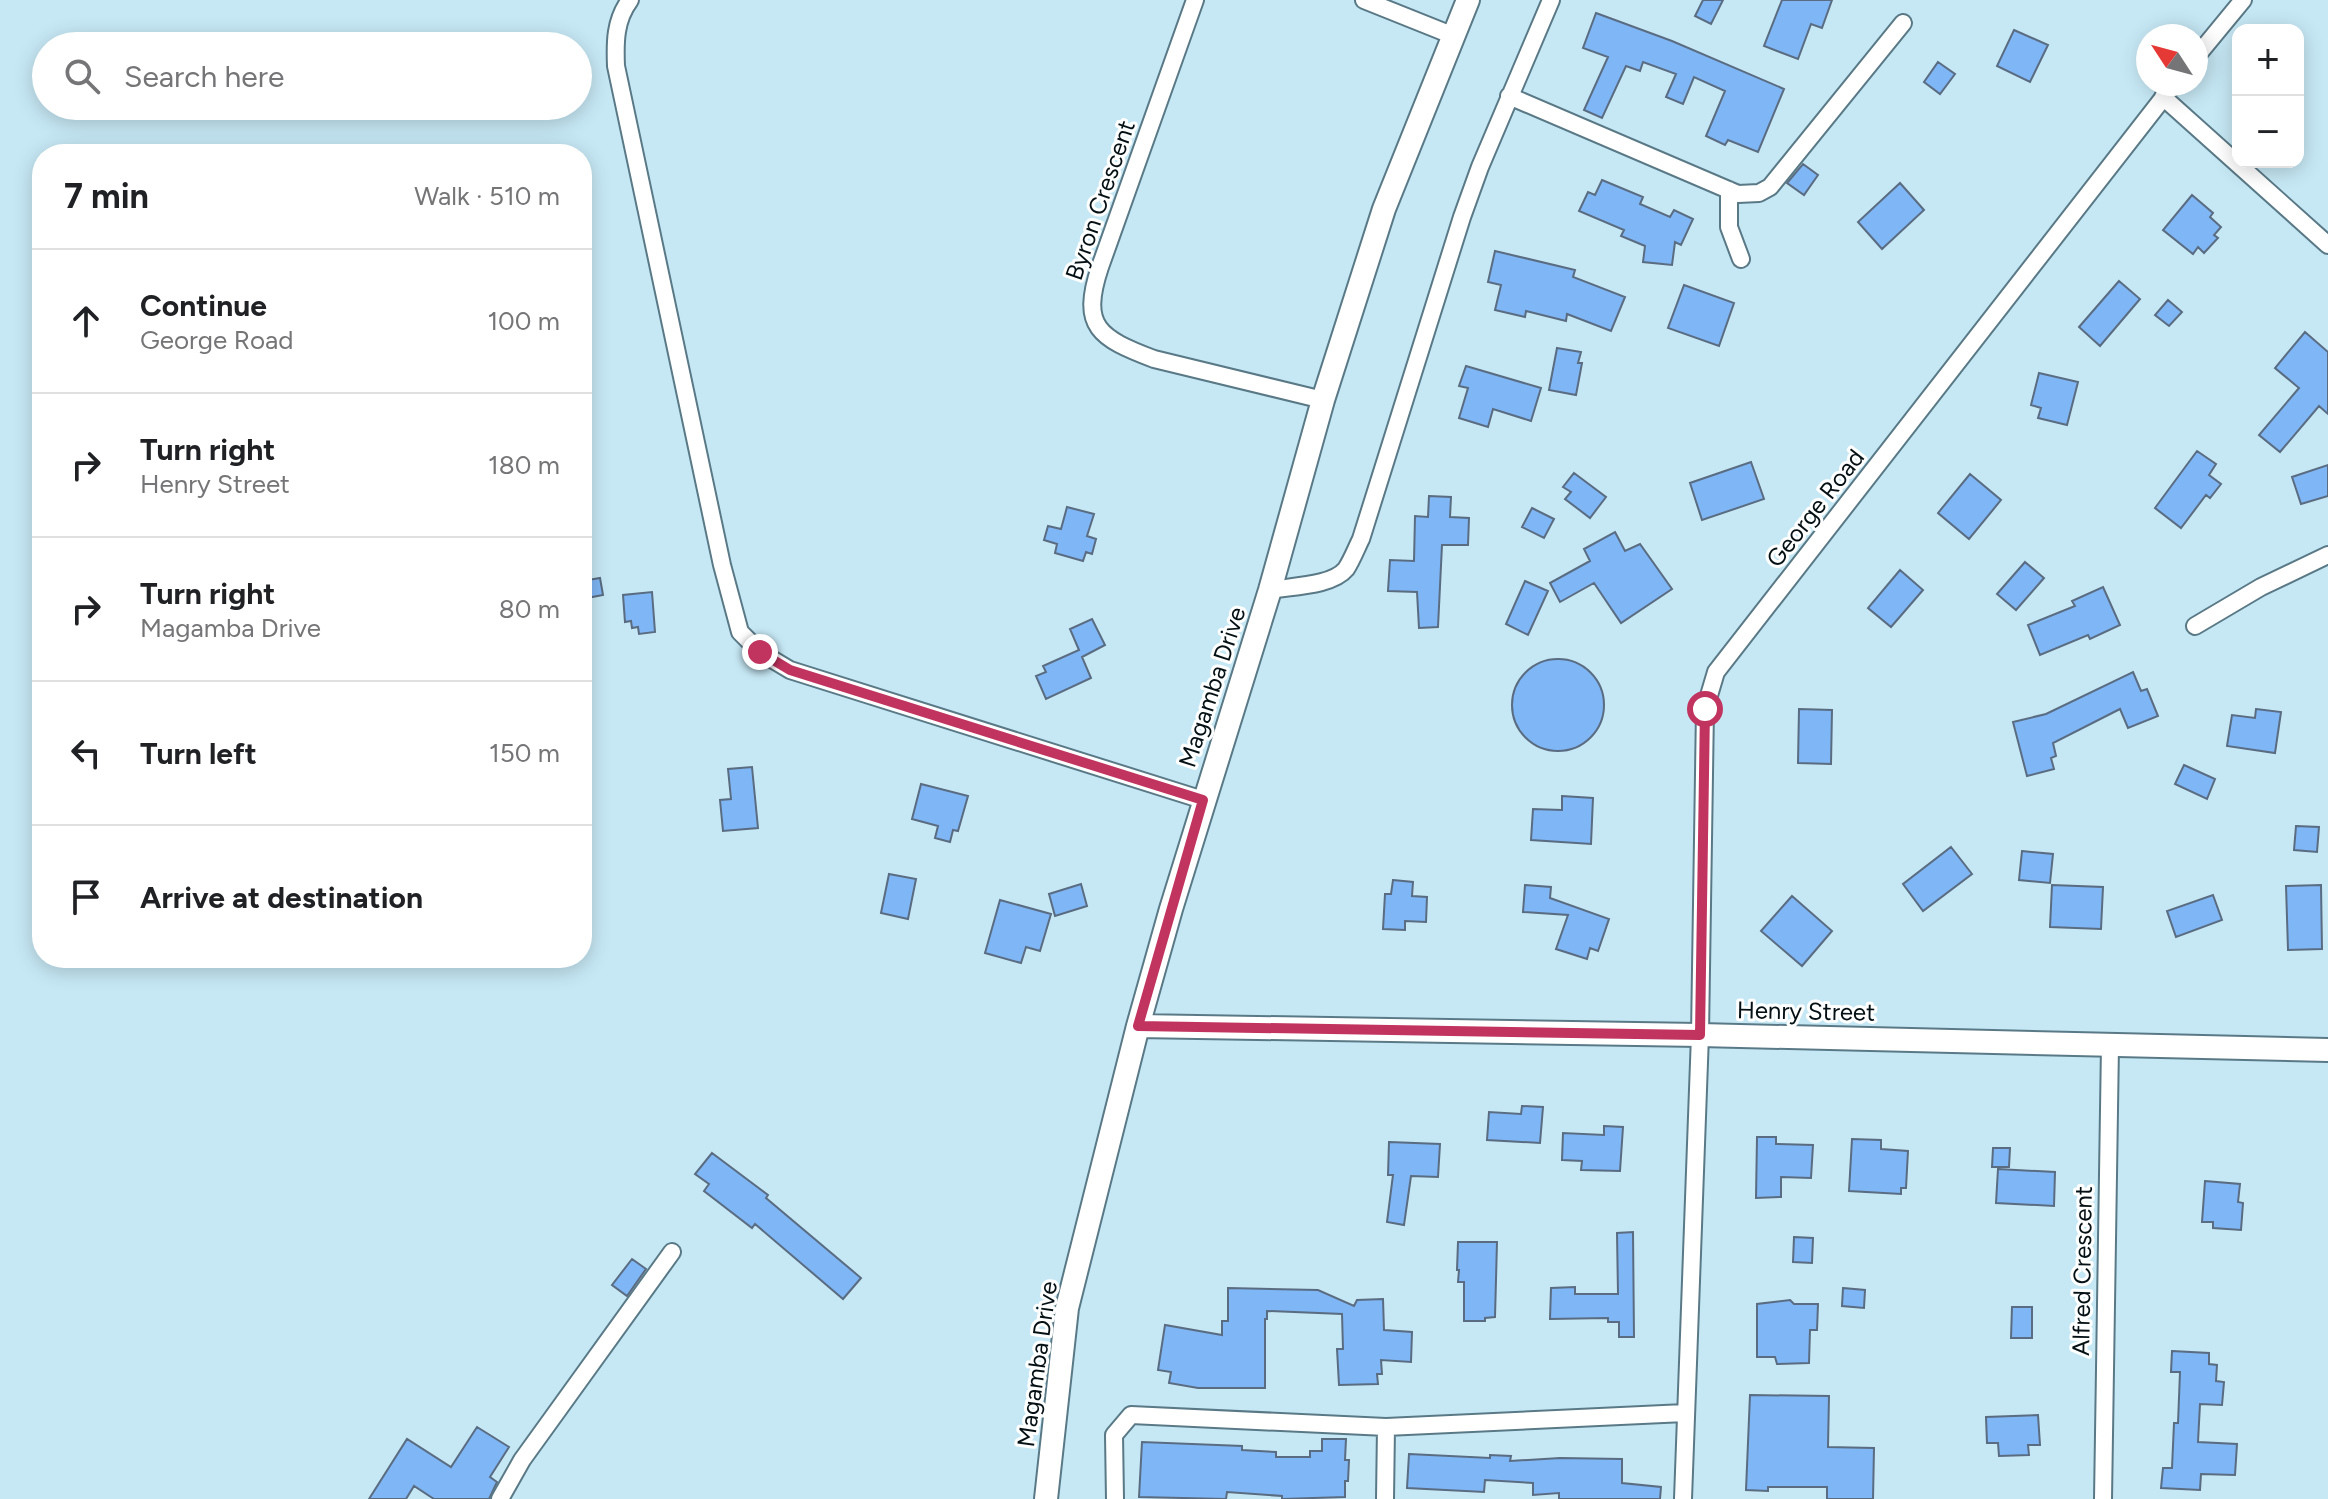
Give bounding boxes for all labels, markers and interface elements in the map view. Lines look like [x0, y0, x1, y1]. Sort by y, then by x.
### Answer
north arrow [2136, 24, 2208, 96]
map controls [2232, 24, 2304, 168]
button: + [2232, 24, 2304, 96]
search box [32, 32, 592, 120]
icon: search [60, 54, 104, 98]
text: Search here [124, 58, 284, 95]
button: − [2232, 96, 2304, 168]
street label: Byron Crescent [1059, 116, 1141, 284]
text: 7 min [64, 176, 149, 217]
text: Walk · 510 m [414, 180, 560, 212]
text: Continue [140, 287, 267, 324]
icon: ahead [64, 299, 108, 343]
text: 100 m [487, 305, 560, 337]
text: George Road [140, 324, 294, 356]
text: Turn right [140, 431, 275, 468]
icon: right [64, 443, 108, 487]
street label: George Road [1760, 443, 1870, 573]
text: 180 m [488, 449, 560, 481]
text: Henry Street [140, 468, 290, 500]
text: Turn right [140, 575, 275, 612]
icon: right [64, 587, 108, 631]
text: 80 m [499, 593, 560, 625]
street label: Magamba Drive [1172, 603, 1252, 771]
text: Magamba Drive [140, 612, 321, 644]
route end [742, 634, 778, 670]
route start [1687, 691, 1723, 727]
icon: left [64, 731, 108, 775]
text: Turn left [140, 735, 257, 772]
text: 150 m [489, 737, 560, 769]
icon: arrive [64, 875, 108, 919]
text: Arrive at destination [140, 879, 423, 916]
street label: Henry Street [1737, 995, 1875, 1027]
street label: Alfred Crescent [2066, 1186, 2098, 1356]
street label: Magamba Drive [1011, 1279, 1063, 1449]

